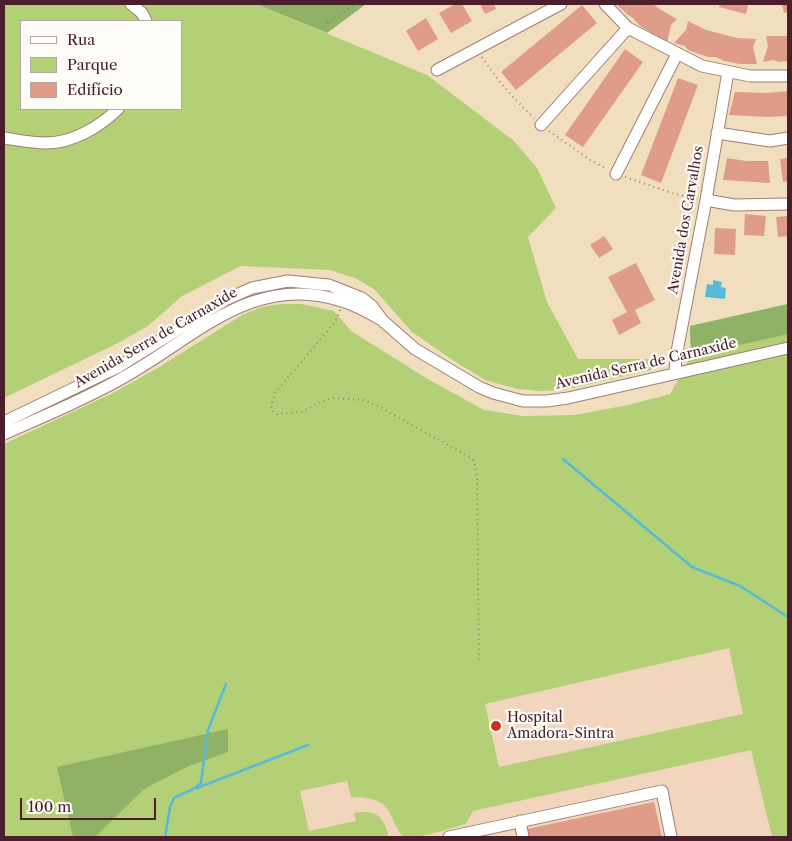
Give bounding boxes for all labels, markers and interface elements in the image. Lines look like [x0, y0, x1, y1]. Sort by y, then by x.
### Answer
legend [20, 20, 182, 110]
text: Rua [67, 30, 95, 49]
text: Parque [67, 55, 117, 74]
text: Edifício [67, 80, 123, 99]
street label: Avenida dos Carvalhos [665, 144, 707, 296]
street label: Avenida Serra de Carnaxide [72, 284, 240, 392]
street label: Avenida Serra de Carnaxide [554, 335, 738, 393]
place label: Hospital Amadora-Sintra [507, 710, 614, 742]
marker: Hospital Amadora-Sintra [489, 719, 503, 733]
scale bar [22, 788, 159, 820]
text: 100 m [28, 797, 71, 816]

